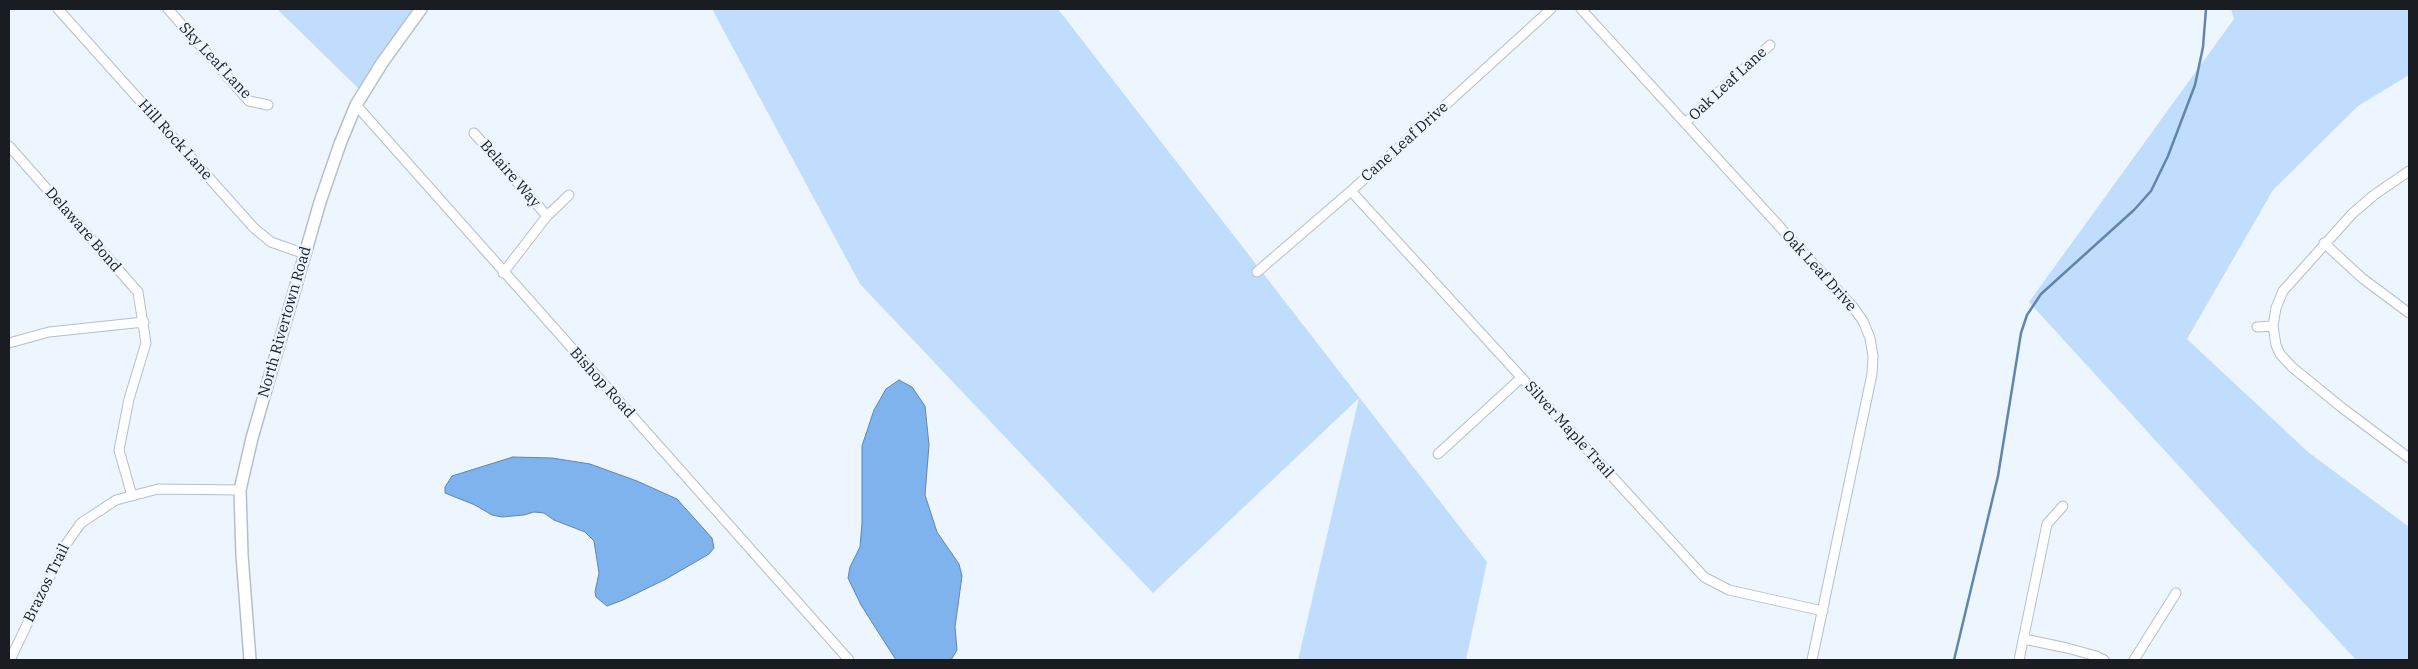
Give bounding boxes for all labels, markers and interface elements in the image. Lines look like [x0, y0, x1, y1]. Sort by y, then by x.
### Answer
street label: Sky Leaf Lane [175, 19, 255, 103]
street label: Oak Leaf Lane [1685, 43, 1771, 125]
street label: Hill Rock Lane [134, 96, 216, 184]
street label: Cane Leaf Drive [1358, 98, 1452, 186]
street label: Belaire Way [476, 137, 544, 211]
street label: Delaware Bond [41, 184, 125, 276]
street label: Oak Leaf Drive [1778, 227, 1860, 315]
street label: North Rivertown Road [255, 244, 315, 400]
street label: Bishop Road [566, 344, 638, 422]
street label: Silver Maple Trail [1521, 378, 1617, 482]
street label: Brazos Trail [20, 541, 74, 625]

